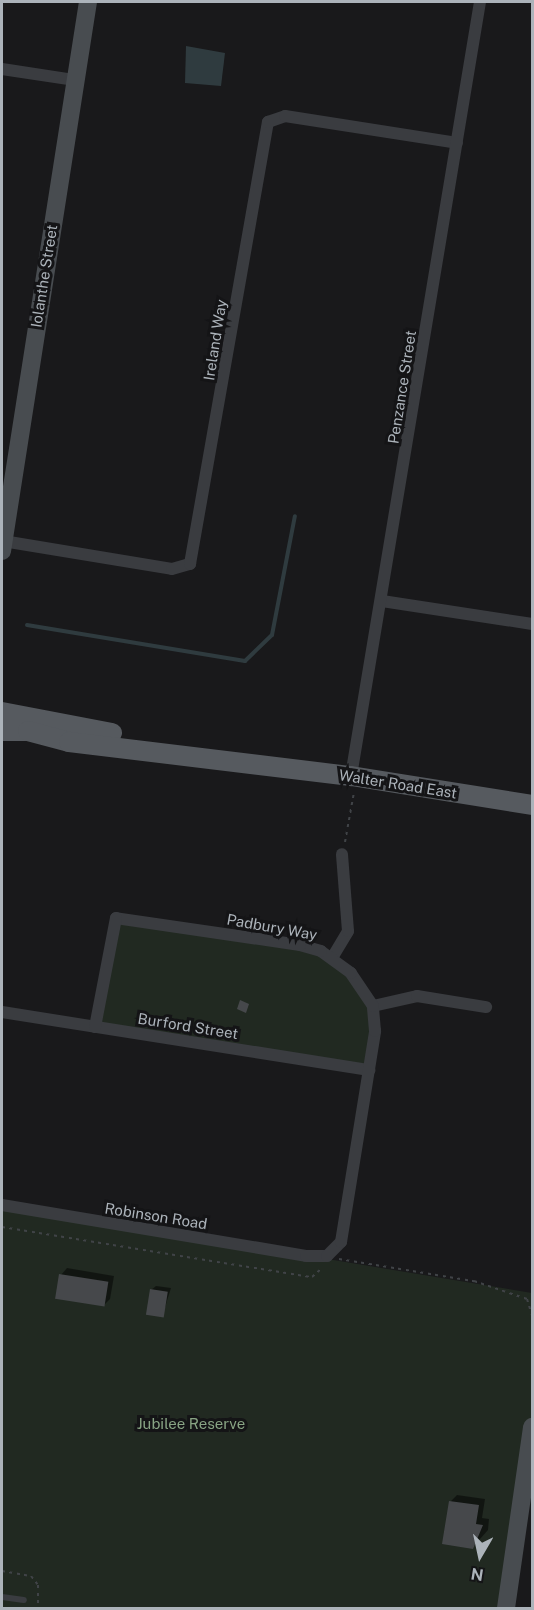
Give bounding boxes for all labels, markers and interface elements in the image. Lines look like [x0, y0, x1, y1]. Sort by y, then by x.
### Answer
street label: Iolanthe Street [27, 223, 61, 329]
street label: Ireland Way [200, 298, 230, 382]
street label: Penzance Street [384, 329, 420, 445]
street label: Walter Road East [338, 766, 458, 802]
street label: Padbury Way [225, 910, 319, 944]
street label: Burford Street [137, 1009, 239, 1043]
street label: Robinson Road [103, 1199, 209, 1233]
park label: Jubilee Reserve [137, 1415, 245, 1433]
north arrow [450, 1526, 510, 1586]
text: N [469, 1564, 485, 1585]

